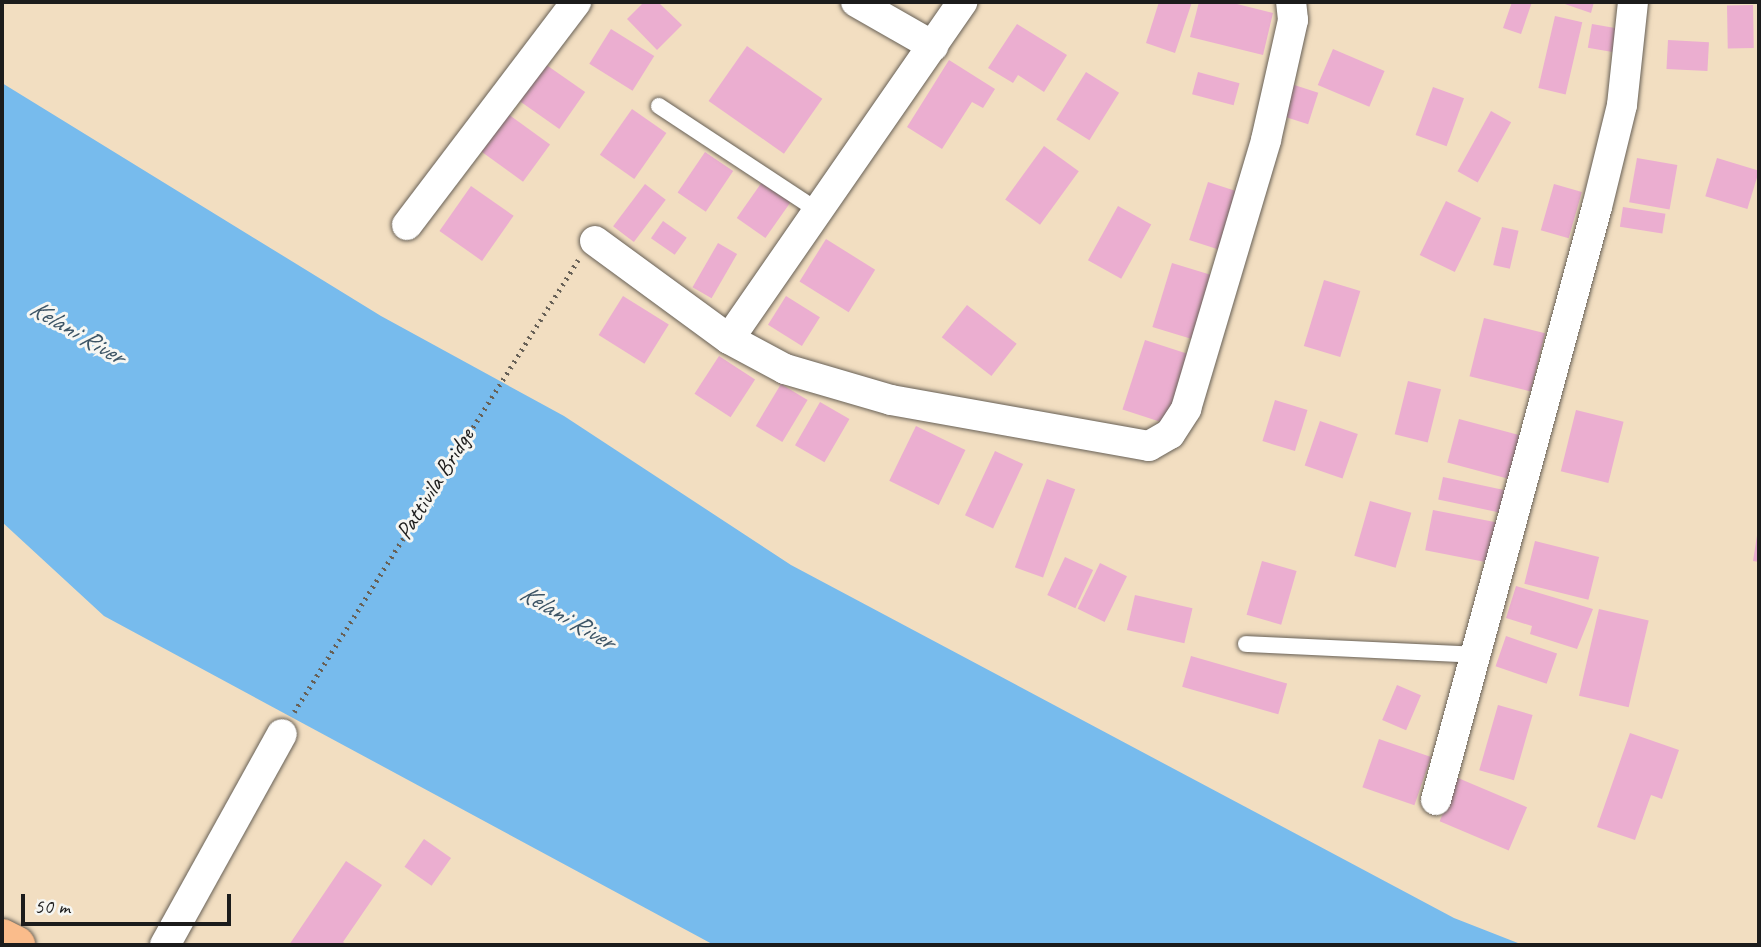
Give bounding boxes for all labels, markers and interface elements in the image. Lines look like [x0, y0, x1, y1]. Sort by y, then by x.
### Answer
water label: Kelani River [24, 293, 130, 371]
street label: Pattivila Bridge [390, 423, 480, 545]
water label: Kelani River [514, 578, 620, 656]
scale bar [24, 880, 234, 924]
text: 50 m [34, 893, 70, 919]

